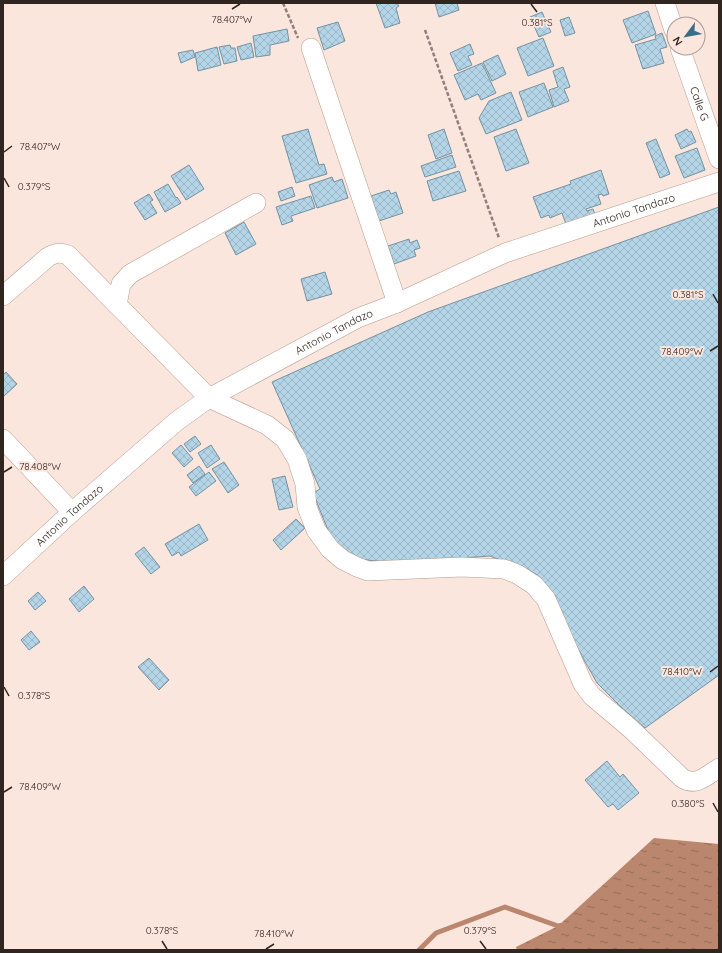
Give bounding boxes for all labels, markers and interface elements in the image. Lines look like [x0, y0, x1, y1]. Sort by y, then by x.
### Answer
text: 78.407°W [212, 13, 253, 26]
text: 0.381°S [521, 16, 553, 29]
north arrow [666, 16, 706, 56]
text: N [669, 34, 686, 48]
street label: Calle G [687, 85, 712, 123]
text: 78.407°W [20, 140, 61, 153]
text: 0.379°S [18, 180, 51, 193]
street label: Antonio Tandazo [591, 190, 677, 230]
text: 0.381°S [672, 288, 704, 301]
street label: Antonio Tandazo [293, 306, 375, 358]
text: 78.409°W [661, 345, 703, 358]
text: 78.408°W [19, 460, 61, 473]
street label: Antonio Tandazo [33, 481, 106, 549]
text: 78.410°W [662, 665, 702, 678]
text: 0.378°S [18, 689, 51, 702]
text: 78.409°W [19, 780, 61, 793]
text: 0.380°S [671, 797, 705, 810]
text: 0.378°S [146, 924, 179, 937]
text: 0.379°S [464, 924, 497, 937]
text: 78.410°W [254, 927, 294, 940]

